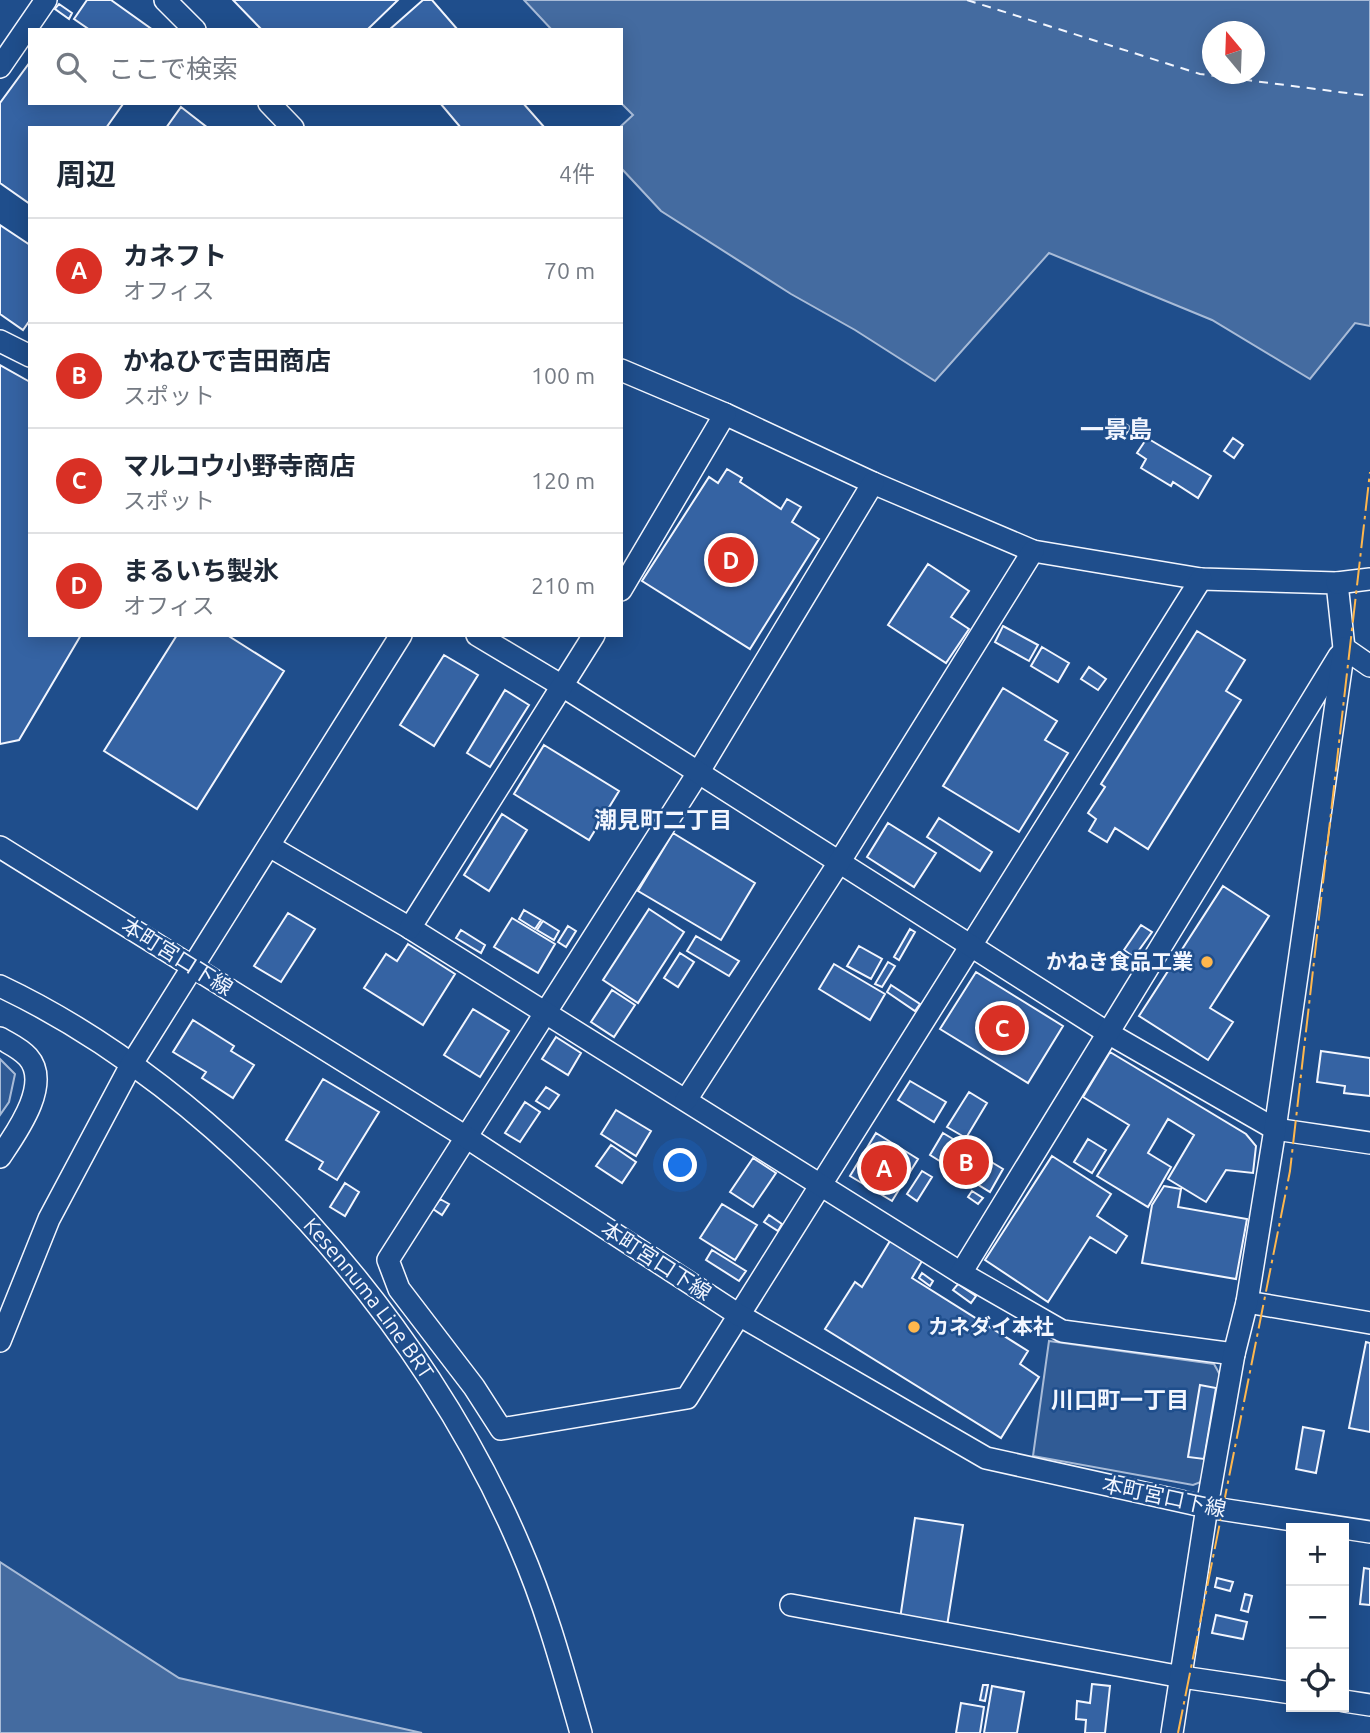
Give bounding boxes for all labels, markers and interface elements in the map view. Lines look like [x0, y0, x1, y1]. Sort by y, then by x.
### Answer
north arrow [1202, 21, 1265, 84]
search box [28, 28, 623, 105]
icon: search [52, 48, 90, 86]
text: ここで検索 [108, 54, 238, 83]
text: 周辺 [56, 157, 116, 191]
text: 4件 [559, 161, 595, 186]
text: カネフト [123, 241, 227, 270]
text: A [71, 258, 87, 283]
text: 70 m [544, 258, 595, 283]
text: オフィス [123, 278, 215, 303]
text: かねひで吉田商店 [123, 346, 331, 375]
text: B [71, 363, 87, 388]
text: 100 m [531, 363, 595, 388]
text: スポット [123, 383, 215, 408]
district label: 一景島 [1080, 416, 1152, 443]
text: マルコウ小野寺商店 [123, 451, 355, 480]
text: C [72, 468, 86, 493]
text: 120 m [531, 468, 595, 493]
text: スポット [123, 488, 215, 513]
pin: D [708, 534, 754, 586]
text: まるいち製氷 [123, 556, 279, 585]
text: D [71, 573, 87, 598]
text: 210 m [531, 573, 595, 598]
text: オフィス [123, 593, 215, 618]
district label: 潮見町二丁目 [594, 807, 732, 832]
street label: 本町宮口下線 [118, 913, 237, 1000]
place label: かねき食品工業 [1046, 949, 1193, 973]
marker: かねき食品工業 [1199, 954, 1215, 970]
pin: C [979, 1002, 1025, 1054]
pin: B [943, 1136, 989, 1188]
pin: A [861, 1142, 907, 1194]
your location [663, 1148, 697, 1182]
street label: Kesennuma Line BRT [299, 1213, 439, 1383]
street label: 本町宮口下線 [597, 1216, 716, 1305]
place label: カネダイ本社 [928, 1314, 1054, 1338]
marker: カネダイ本社 [906, 1319, 922, 1335]
district label: 川口町一丁目 [1051, 1387, 1189, 1412]
street label: 本町宮口下線 [1100, 1471, 1228, 1521]
map controls [1286, 1523, 1349, 1712]
button: + [1286, 1523, 1349, 1586]
button: − [1286, 1586, 1349, 1649]
button: locate [1286, 1649, 1349, 1712]

